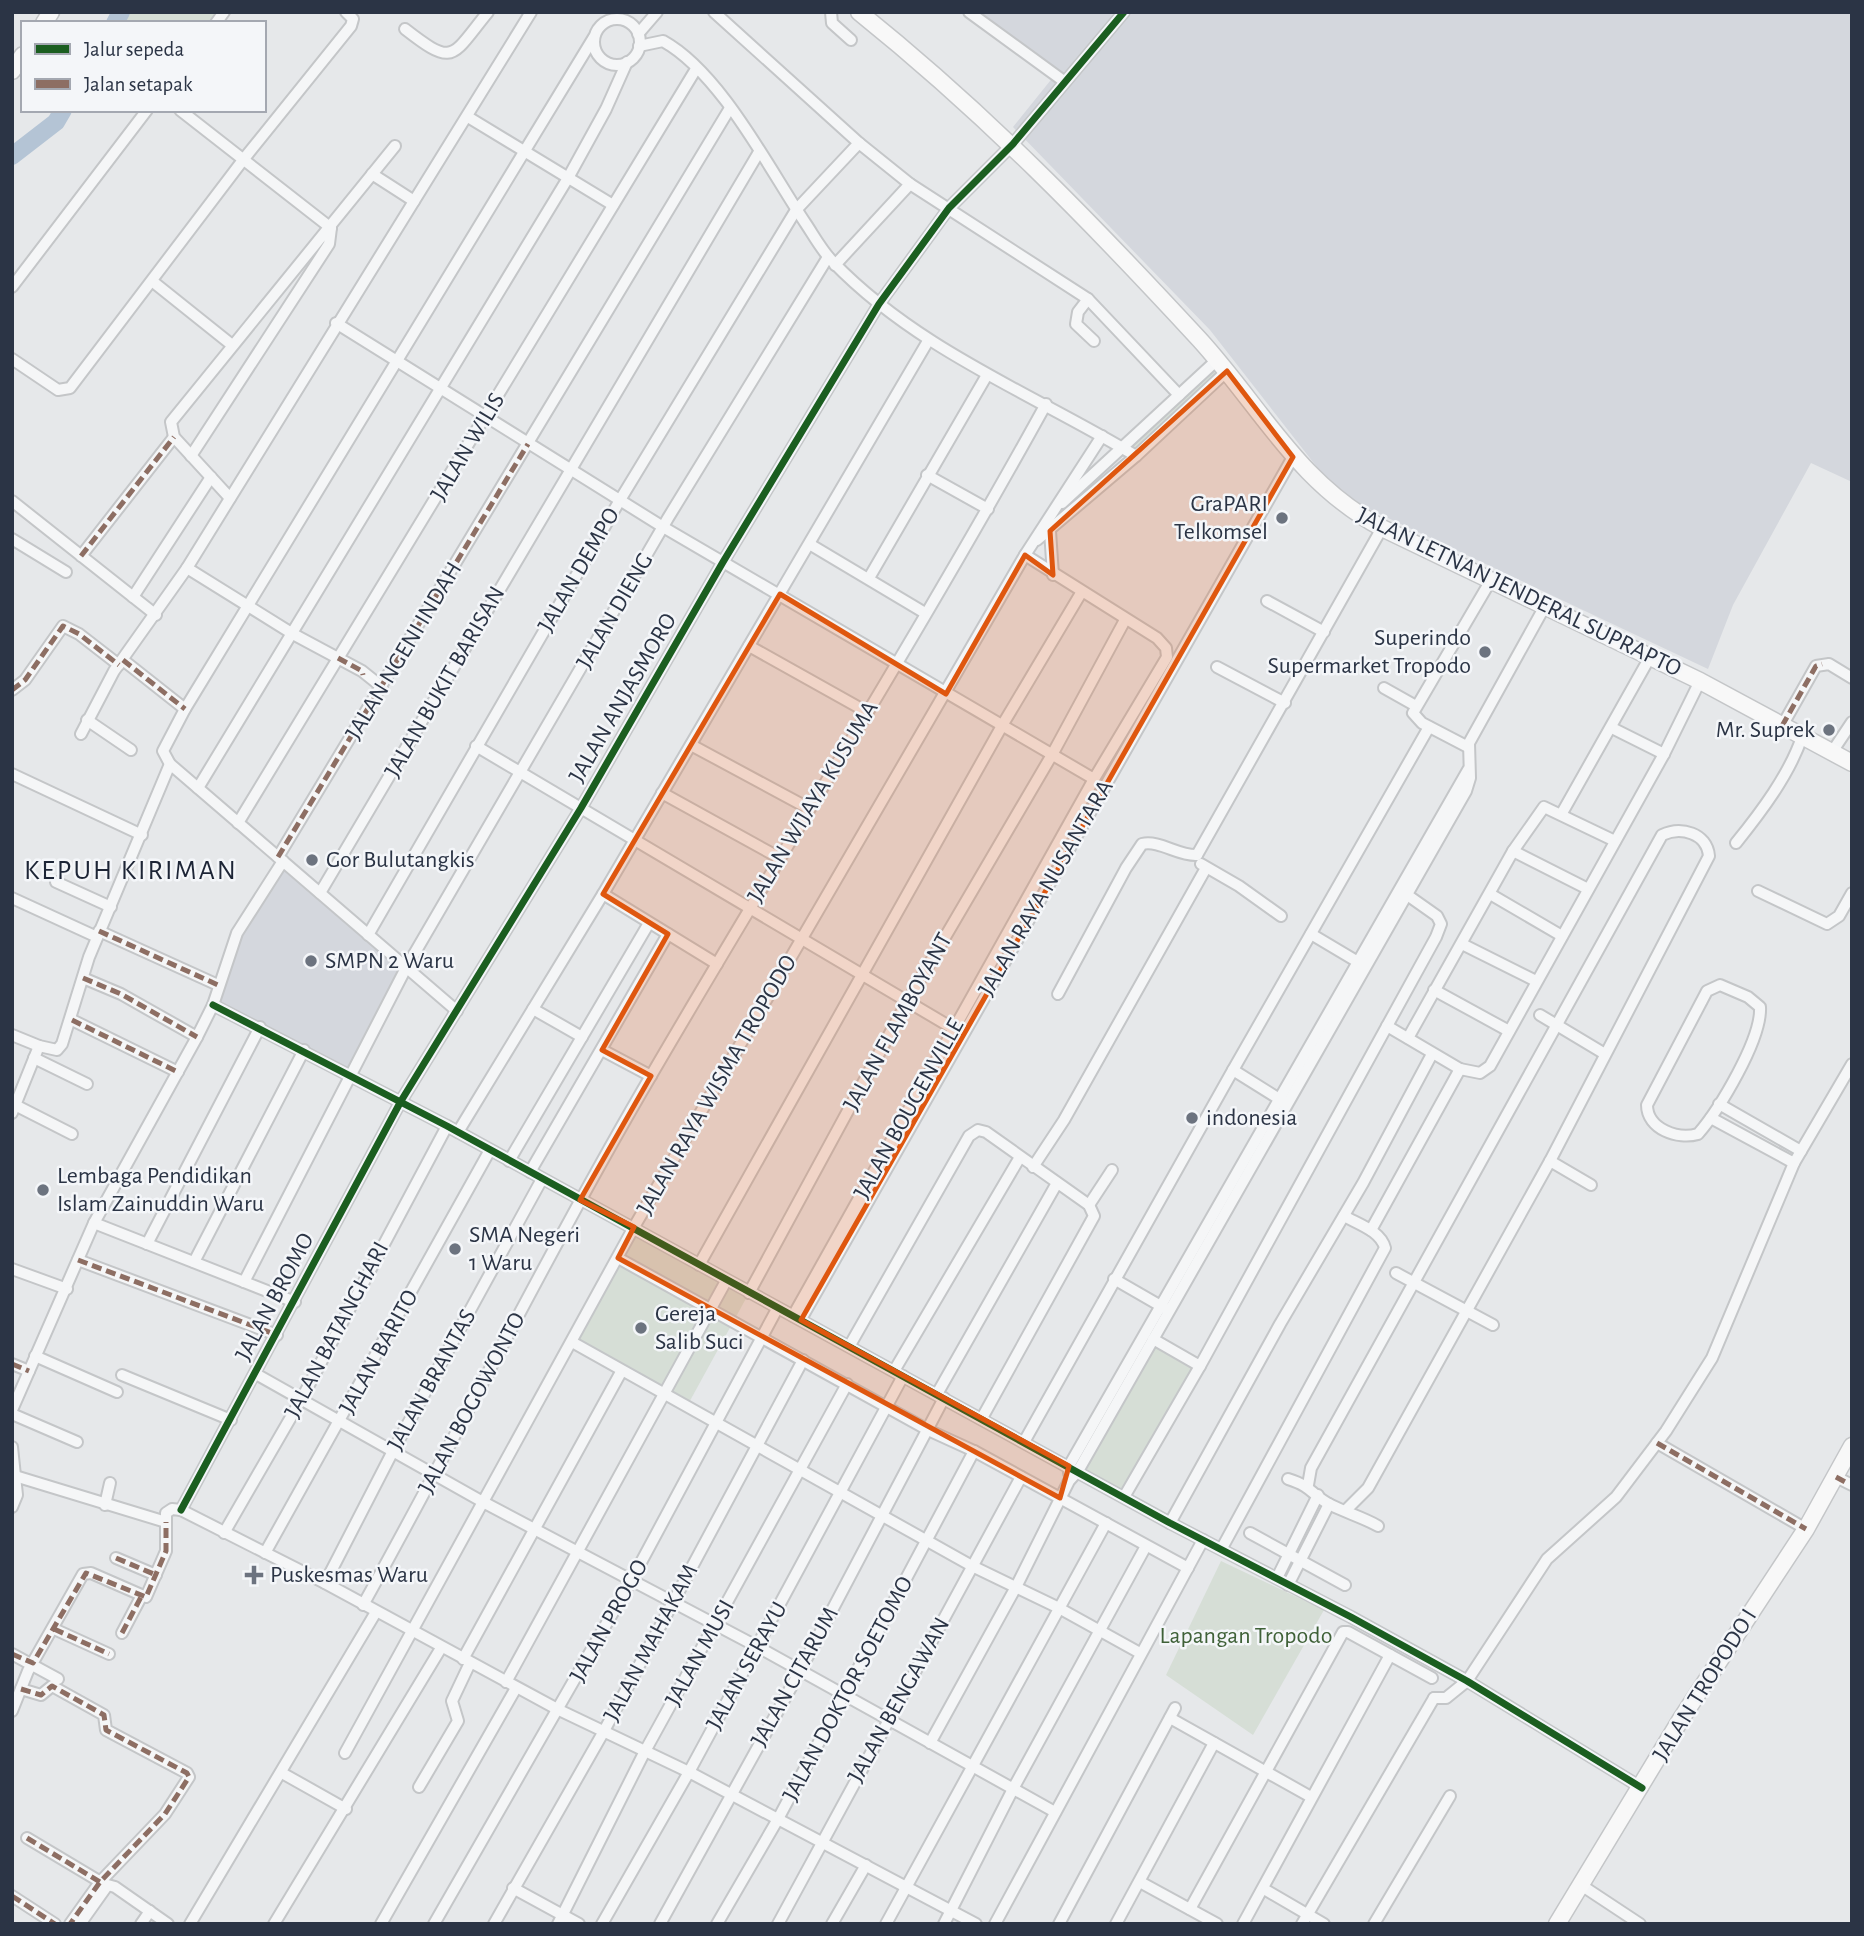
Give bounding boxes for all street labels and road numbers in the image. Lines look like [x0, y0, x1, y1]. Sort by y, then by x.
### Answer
street label: JALAN WILIS [427, 389, 509, 505]
street label: JALAN LETNAN JENDERAL SUPRAPTO [1353, 503, 1685, 681]
street label: JALAN DEMPO [534, 504, 624, 636]
street label: JALAN DIENG [572, 549, 658, 673]
street label: JALAN NGENI INDAH [342, 558, 466, 744]
street label: JALAN BUKIT BARISAN [380, 582, 510, 782]
street label: JALAN ANJASMORO [565, 609, 681, 787]
street label: JALAN WIJAYA KUSUMA [743, 697, 883, 907]
street label: JALAN RAYA NUSANTARA [974, 776, 1118, 1000]
street label: JALAN FLAMBOYANT [839, 929, 957, 1115]
street label: JALAN RAYA WISMA TROPODO [633, 951, 801, 1219]
street label: JALAN BOUGENVILLE [850, 1014, 969, 1203]
street label: JALAN BROMO [231, 1229, 319, 1365]
street label: JALAN BATANGHARI [280, 1238, 394, 1422]
street label: JALAN BARITO [335, 1286, 423, 1418]
street label: JALAN BRANTAS [383, 1305, 481, 1455]
street label: JALAN BOGOWONTO [414, 1308, 530, 1498]
street label: JALAN PROGO [566, 1556, 652, 1686]
street label: JALAN MAHAKAM [599, 1560, 703, 1726]
street label: JALAN DOKTOR SOETOMO [779, 1573, 917, 1805]
street label: JALAN MUSI [661, 1596, 739, 1710]
street label: JALAN SERAYU [702, 1598, 792, 1734]
street label: JALAN CITARUM [747, 1603, 843, 1751]
street label: JALAN TROPODO I [1649, 1605, 1761, 1765]
street label: JALAN BENGAWAN [844, 1613, 954, 1787]

